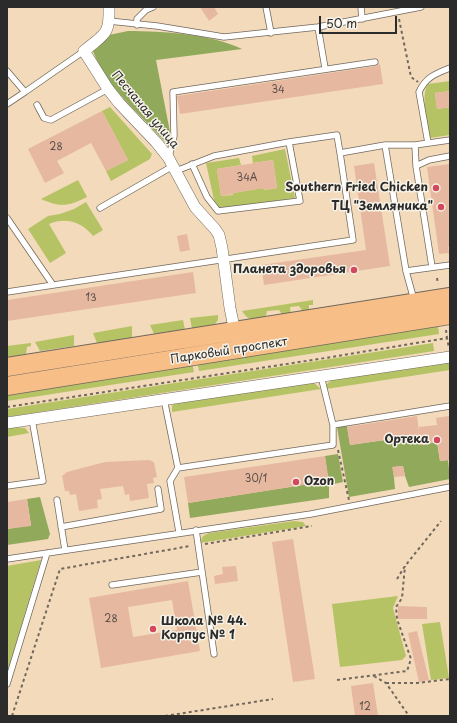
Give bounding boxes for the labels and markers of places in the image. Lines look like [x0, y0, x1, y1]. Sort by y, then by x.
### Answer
place label: Southern Fried Chicken [286, 181, 428, 195]
marker: Southern Fried Chicken [431, 183, 441, 193]
place label: ТЦ "Земляника" [331, 200, 433, 214]
marker: ТЦ "Земляника" [436, 202, 446, 212]
place label: Планета здоровья [233, 263, 346, 277]
marker: Планета здоровья [349, 265, 359, 275]
place label: Ортека [384, 433, 429, 447]
marker: Ортека [432, 435, 442, 445]
place label: Ozon [304, 475, 334, 489]
marker: Ozon [291, 477, 301, 487]
place label: Школа № 44. Корпус № 1 [161, 615, 247, 643]
marker: Школа № 44. Корпус № 1 [148, 624, 158, 634]

